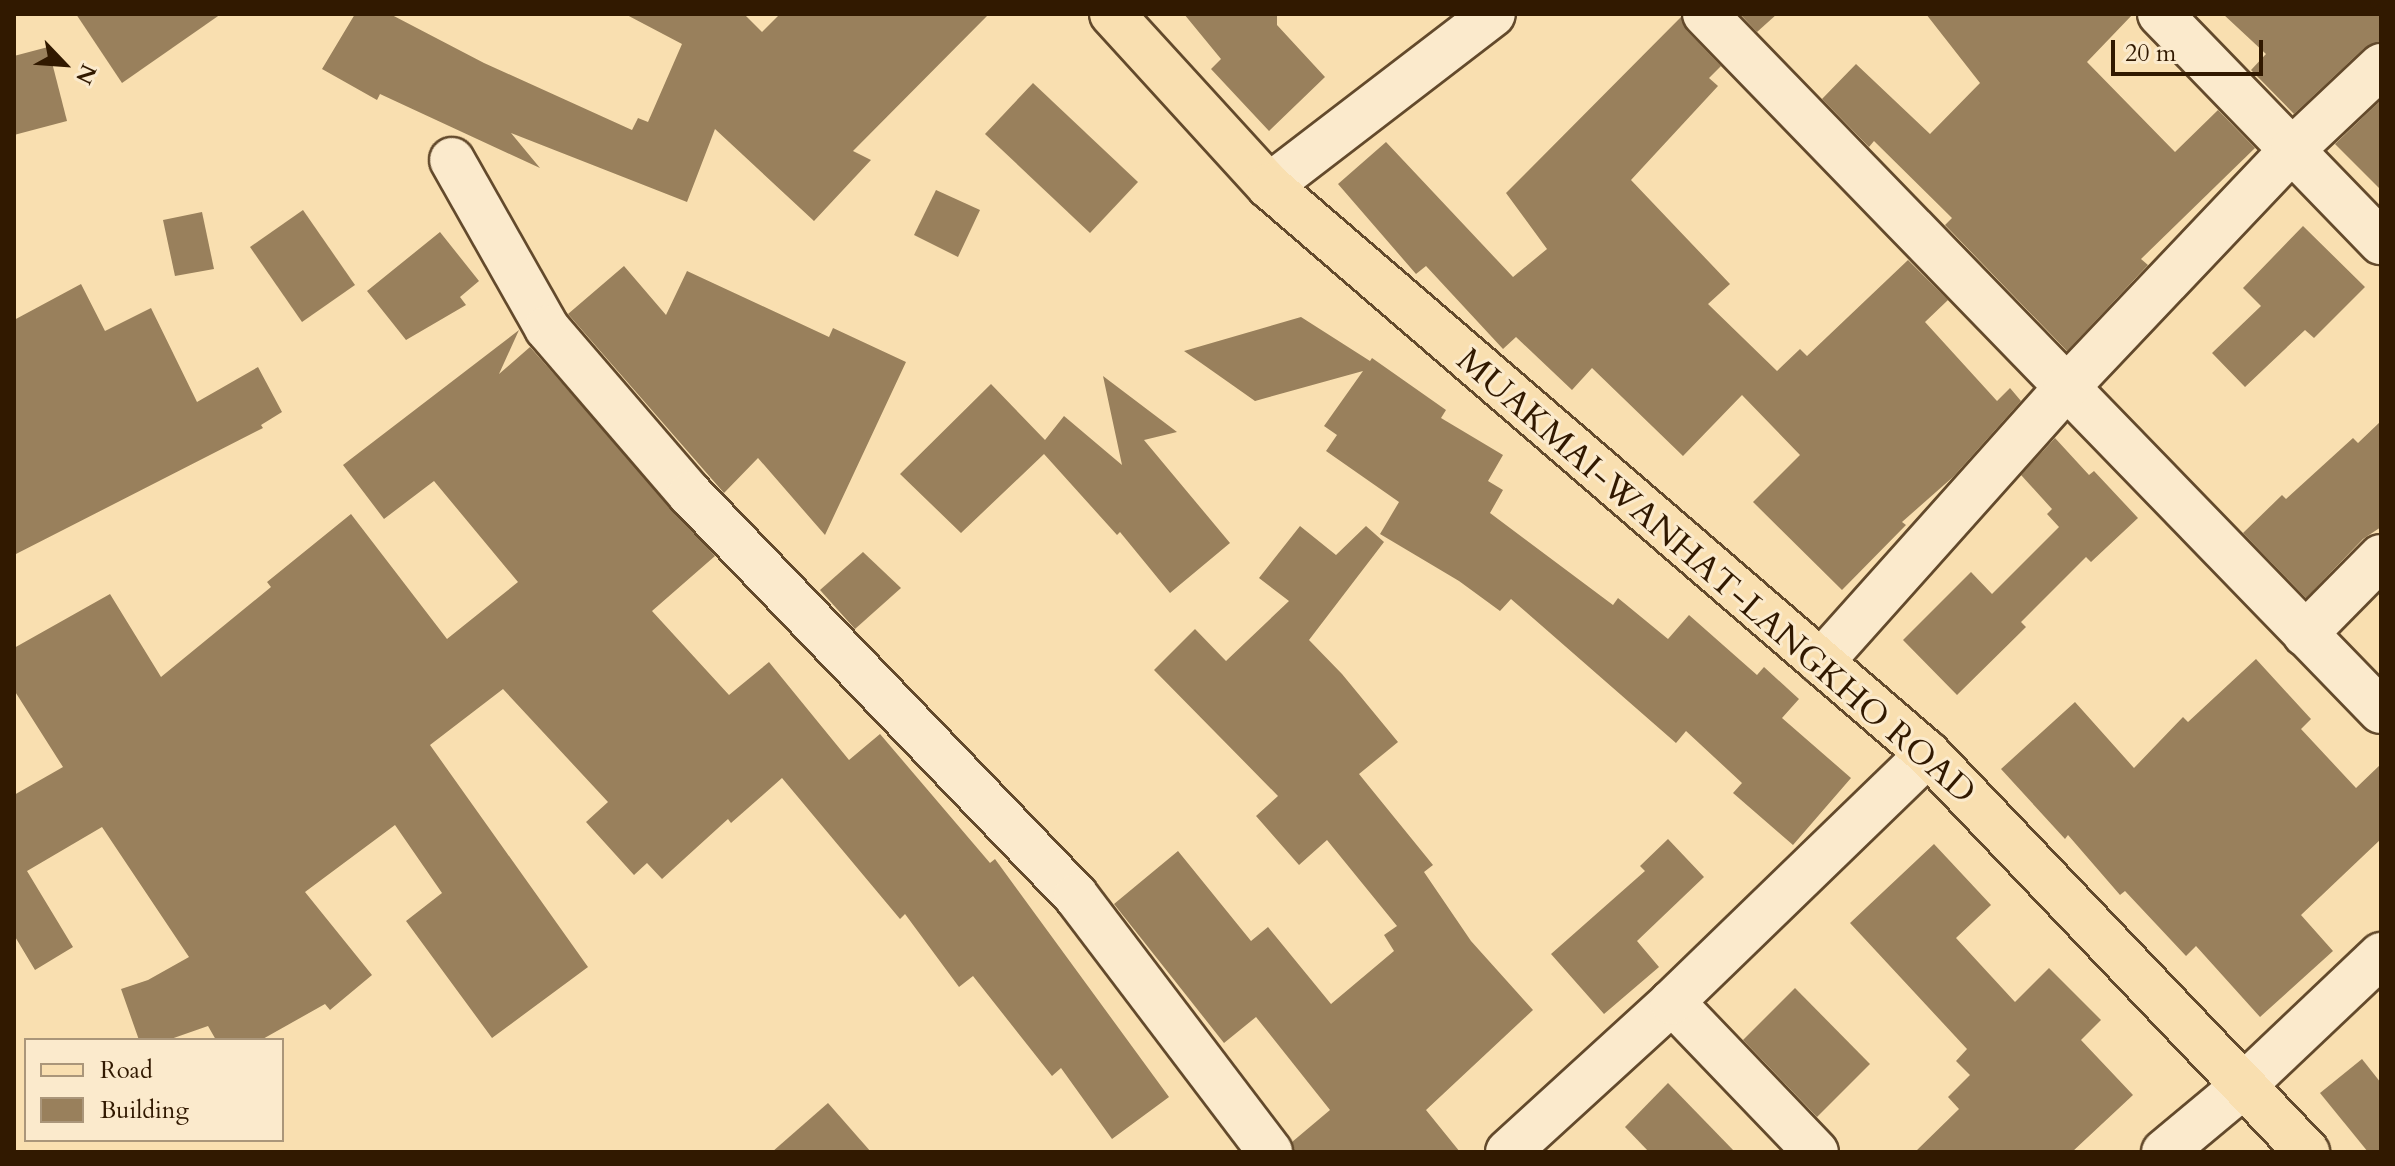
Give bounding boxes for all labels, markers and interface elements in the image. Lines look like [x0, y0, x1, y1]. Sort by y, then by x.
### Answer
north arrow [24, 24, 104, 104]
scale bar [2115, 24, 2267, 74]
text: 20 m [2125, 37, 2176, 70]
text: N [68, 59, 103, 89]
street label: MUAKMAI-WANHAT-LANGKHO ROAD [1449, 340, 1983, 812]
legend [24, 1038, 284, 1142]
text: Road [100, 1054, 153, 1087]
text: Building [100, 1094, 189, 1127]

